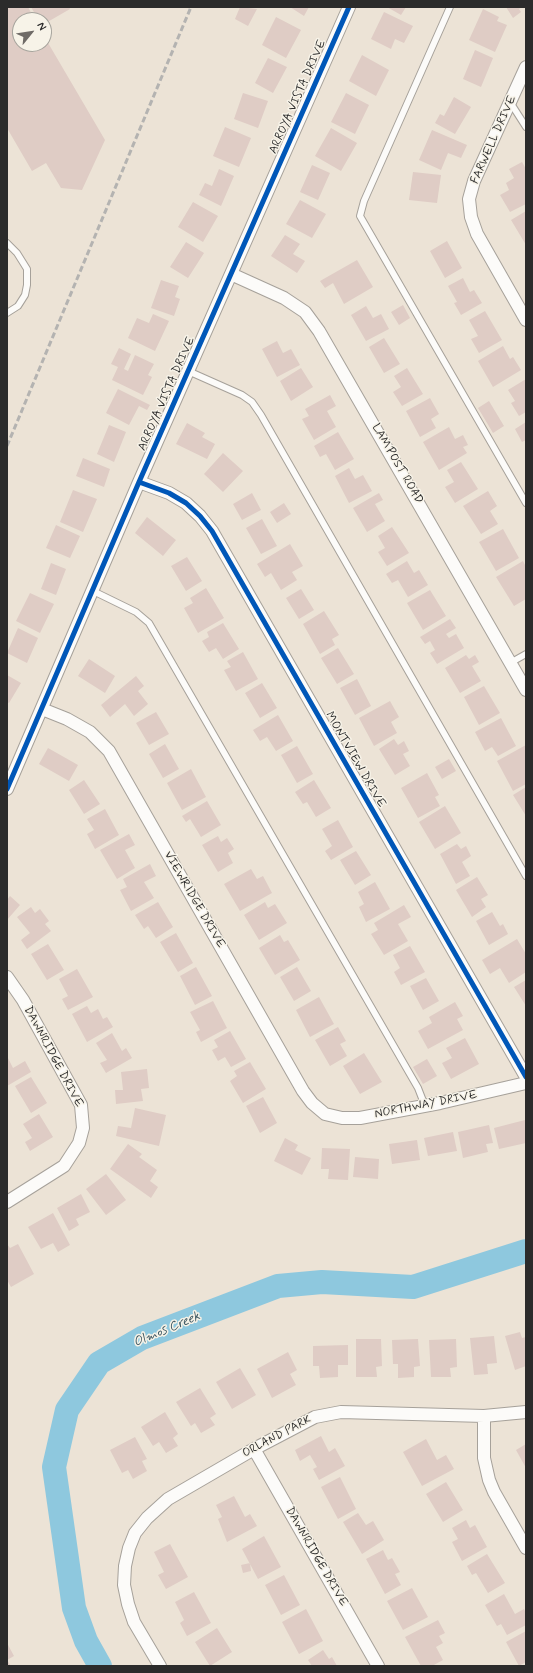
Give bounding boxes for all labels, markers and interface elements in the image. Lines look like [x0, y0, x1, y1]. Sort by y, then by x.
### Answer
north arrow [12, 12, 52, 52]
text: N [34, 20, 49, 33]
street label: ARROYA VISTA DRIVE [266, 38, 330, 156]
street label: FARWELL DRIVE [468, 94, 520, 186]
street label: ARROYA VISTA DRIVE [135, 335, 199, 453]
street label: LAMPOST ROAD [368, 421, 426, 507]
street label: MONTVIEW DRIVE [322, 709, 388, 811]
street label: VIEWRIDGE DRIVE [160, 849, 228, 951]
street label: DAWNRIDGE DRIVE [20, 1004, 86, 1110]
street label: NORTHWAY DRIVE [373, 1088, 479, 1122]
water label: Olmos Creek [131, 1309, 203, 1351]
street label: ORLAND PARK [240, 1413, 314, 1461]
street label: DAWNRIDGE DRIVE [282, 1505, 350, 1609]

